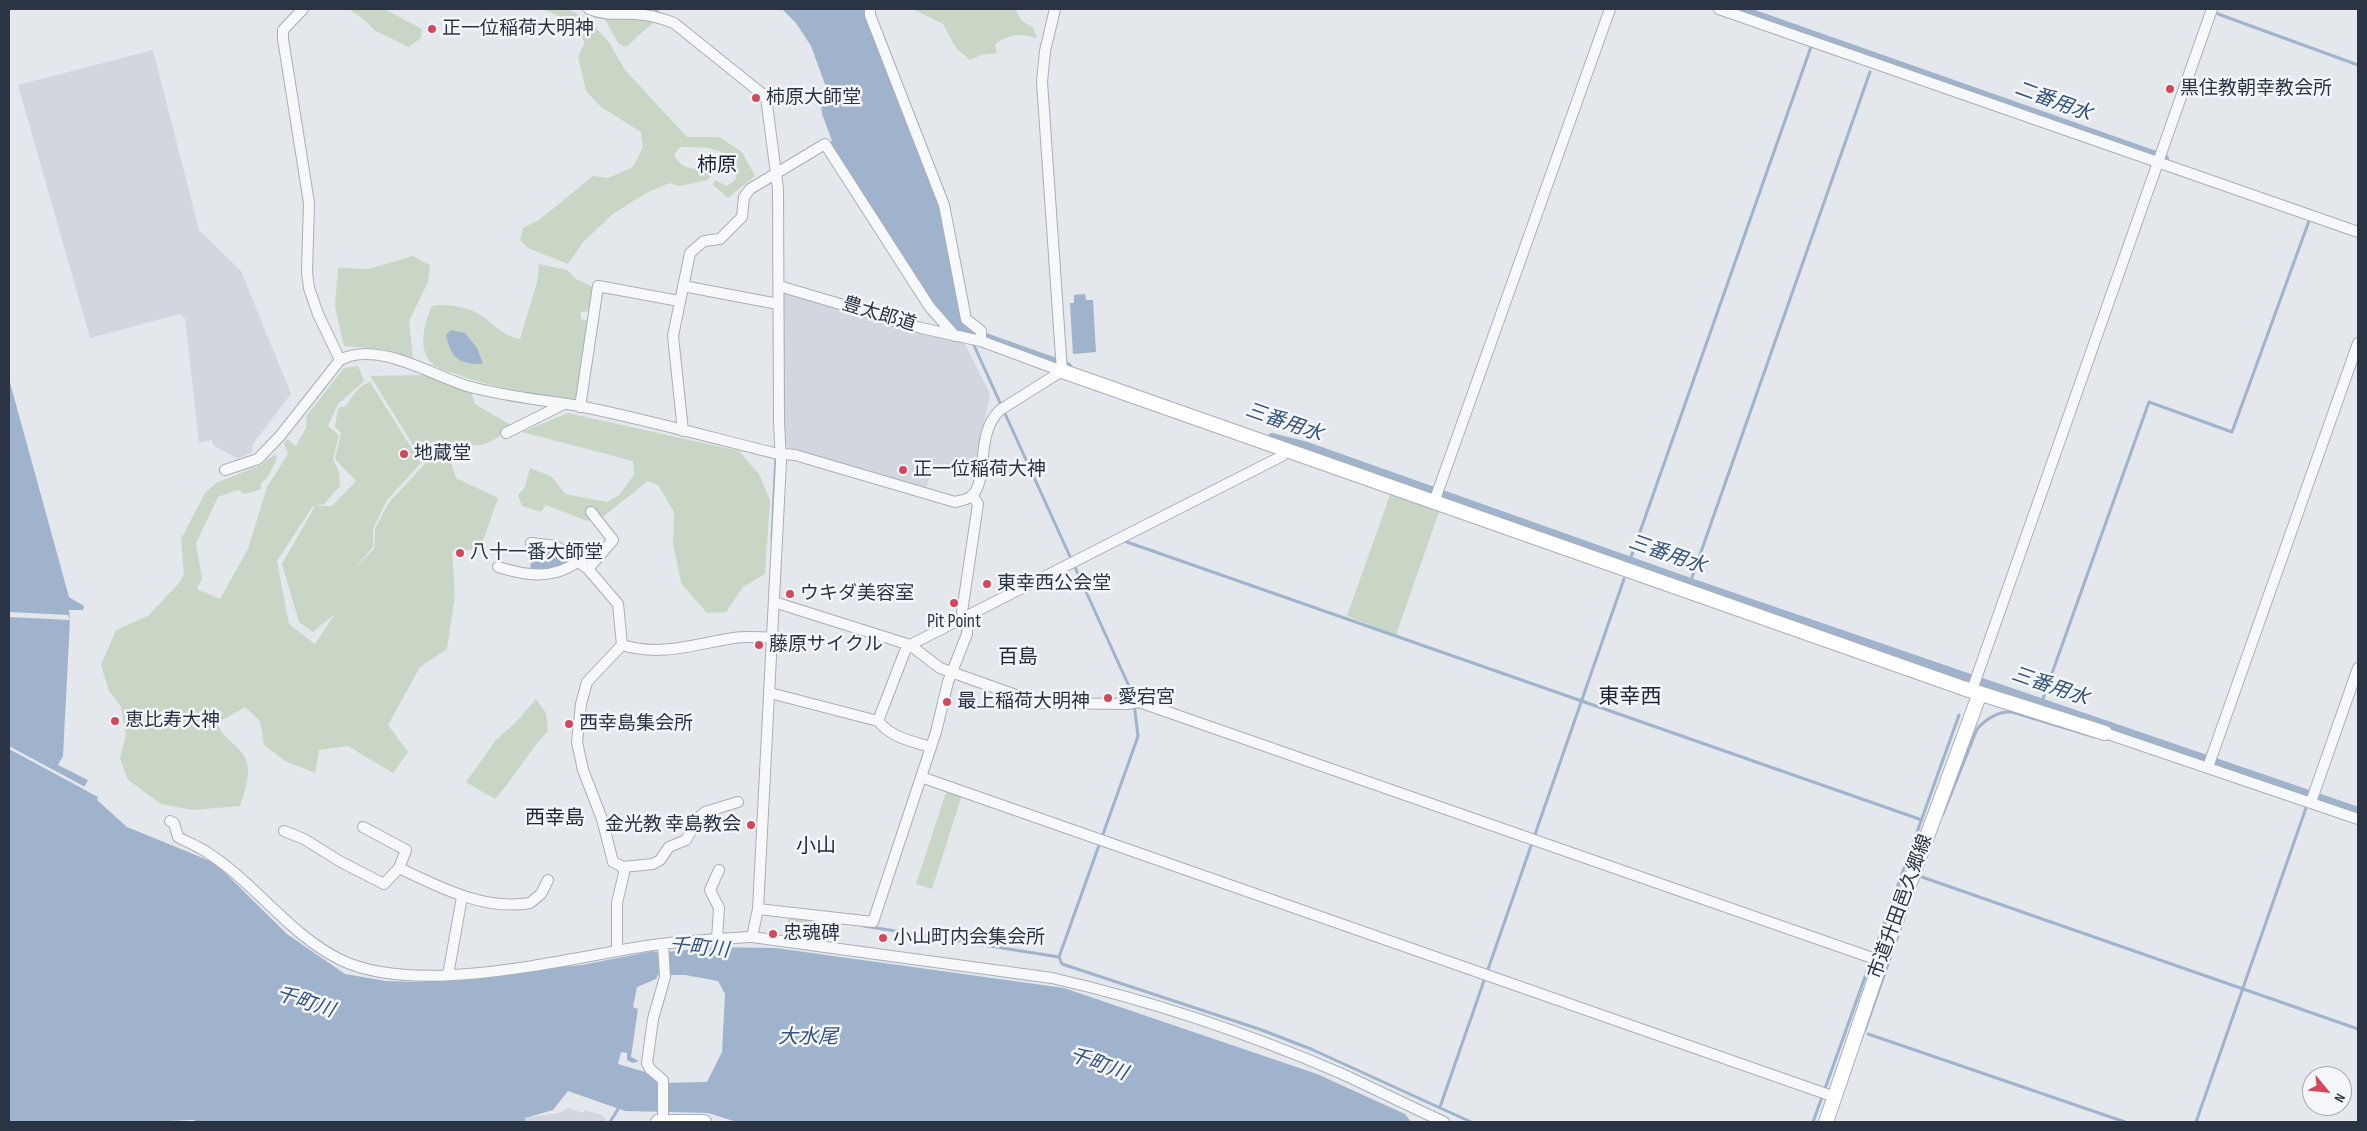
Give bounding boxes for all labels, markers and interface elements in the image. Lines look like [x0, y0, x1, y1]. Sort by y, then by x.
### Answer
place label: 正一位稲荷大明神 [442, 18, 594, 40]
marker: 正一位稲荷大明神 [426, 23, 438, 35]
water label: 二番用水 [2011, 77, 2095, 127]
place label: 黒住教朝幸教会所 [2180, 78, 2332, 100]
marker: 黒住教朝幸教会所 [2164, 83, 2176, 95]
place label: 柿原大師堂 [766, 87, 861, 109]
marker: 柿原大師堂 [750, 92, 762, 104]
district label: 柿原 [697, 154, 737, 178]
street label: 豊太郎道 [839, 293, 919, 337]
water label: 三番用水 [1242, 399, 1326, 447]
place label: 地蔵堂 [414, 443, 471, 465]
marker: 地蔵堂 [398, 448, 410, 460]
place label: 正一位稲荷大神 [913, 459, 1046, 481]
marker: 正一位稲荷大神 [897, 464, 909, 476]
water label: 三番用水 [1625, 531, 1709, 579]
place label: 八十一番大師堂 [470, 542, 603, 564]
marker: 八十一番大師堂 [454, 547, 466, 559]
place label: 東幸西公会堂 [997, 573, 1111, 595]
marker: 東幸西公会堂 [981, 578, 993, 590]
place label: ウキダ美容室 [800, 583, 914, 605]
marker: ウキダ美容室 [784, 588, 796, 600]
marker: Pit Point [948, 597, 960, 609]
place label: Pit Point [927, 611, 981, 633]
place label: 藤原サイクル [769, 634, 883, 656]
marker: 藤原サイクル [753, 639, 765, 651]
district label: 百島 [998, 646, 1038, 670]
water label: 三番用水 [2008, 663, 2092, 711]
district label: 東幸西 [1599, 685, 1661, 711]
place label: 愛宕宮 [1118, 687, 1175, 709]
place label: 最上稲荷大明神 [957, 691, 1090, 713]
marker: 愛宕宮 [1102, 692, 1114, 704]
marker: 最上稲荷大明神 [941, 696, 953, 708]
place label: 恵比寿大神 [125, 710, 220, 732]
place label: 西幸島集会所 [579, 713, 693, 735]
marker: 恵比寿大神 [109, 715, 121, 727]
marker: 西幸島集会所 [563, 718, 575, 730]
district label: 西幸島 [525, 807, 585, 831]
place label: 金光教 幸島教会 [605, 814, 741, 836]
marker: 金光教 幸島教会 [745, 819, 757, 831]
street label: 市道升田邑久郷線 [1864, 832, 1938, 982]
district label: 小山 [796, 835, 836, 859]
place label: 忠魂碑 [783, 923, 840, 945]
place label: 小山町内会集会所 [893, 927, 1045, 949]
marker: 忠魂碑 [767, 928, 779, 940]
marker: 小山町内会集会所 [877, 932, 889, 944]
water label: 千町川 [668, 934, 730, 964]
water label: 千町川 [273, 982, 337, 1024]
water label: 大水尾 [778, 1026, 838, 1050]
water label: 千町川 [1066, 1043, 1130, 1087]
north arrow [2302, 1066, 2352, 1116]
text: N [2331, 1091, 2349, 1105]

